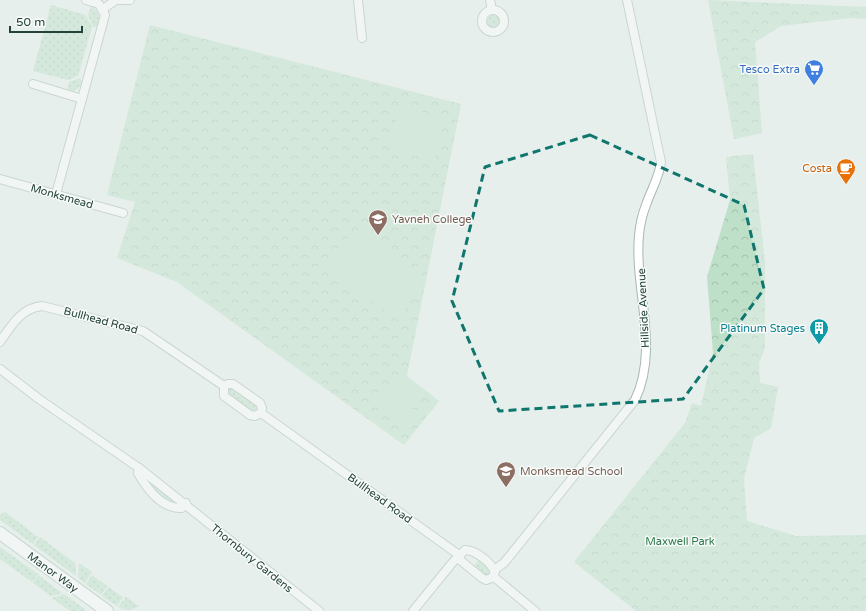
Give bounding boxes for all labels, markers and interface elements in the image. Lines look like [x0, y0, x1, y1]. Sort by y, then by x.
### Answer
scale bar [10, 8, 82, 34]
text: 50 m [16, 15, 45, 29]
supermarket icon: Tesco Extra [803, 58, 825, 86]
place label: Tesco Extra [740, 63, 800, 76]
cafe icon: Costa [835, 157, 857, 185]
place label: Costa [802, 162, 832, 175]
street label: Monksmead [29, 181, 95, 212]
school or university icon: Yavneh College [367, 208, 389, 236]
place label: Yavneh College [392, 213, 472, 226]
street label: Hillside Avenue [635, 268, 652, 348]
street label: Bullhead Road [62, 304, 139, 337]
building icon: Platinum Stages [808, 317, 830, 345]
place label: Platinum Stages [720, 322, 805, 335]
school or university icon: Monksmead School [495, 460, 517, 488]
place label: Monksmead School [520, 465, 623, 478]
street label: Bullhead Road [345, 471, 414, 526]
street label: Thornbury Gardens [208, 521, 295, 595]
park label: Maxwell Park [645, 535, 715, 548]
street label: Manor Way [25, 550, 81, 595]

